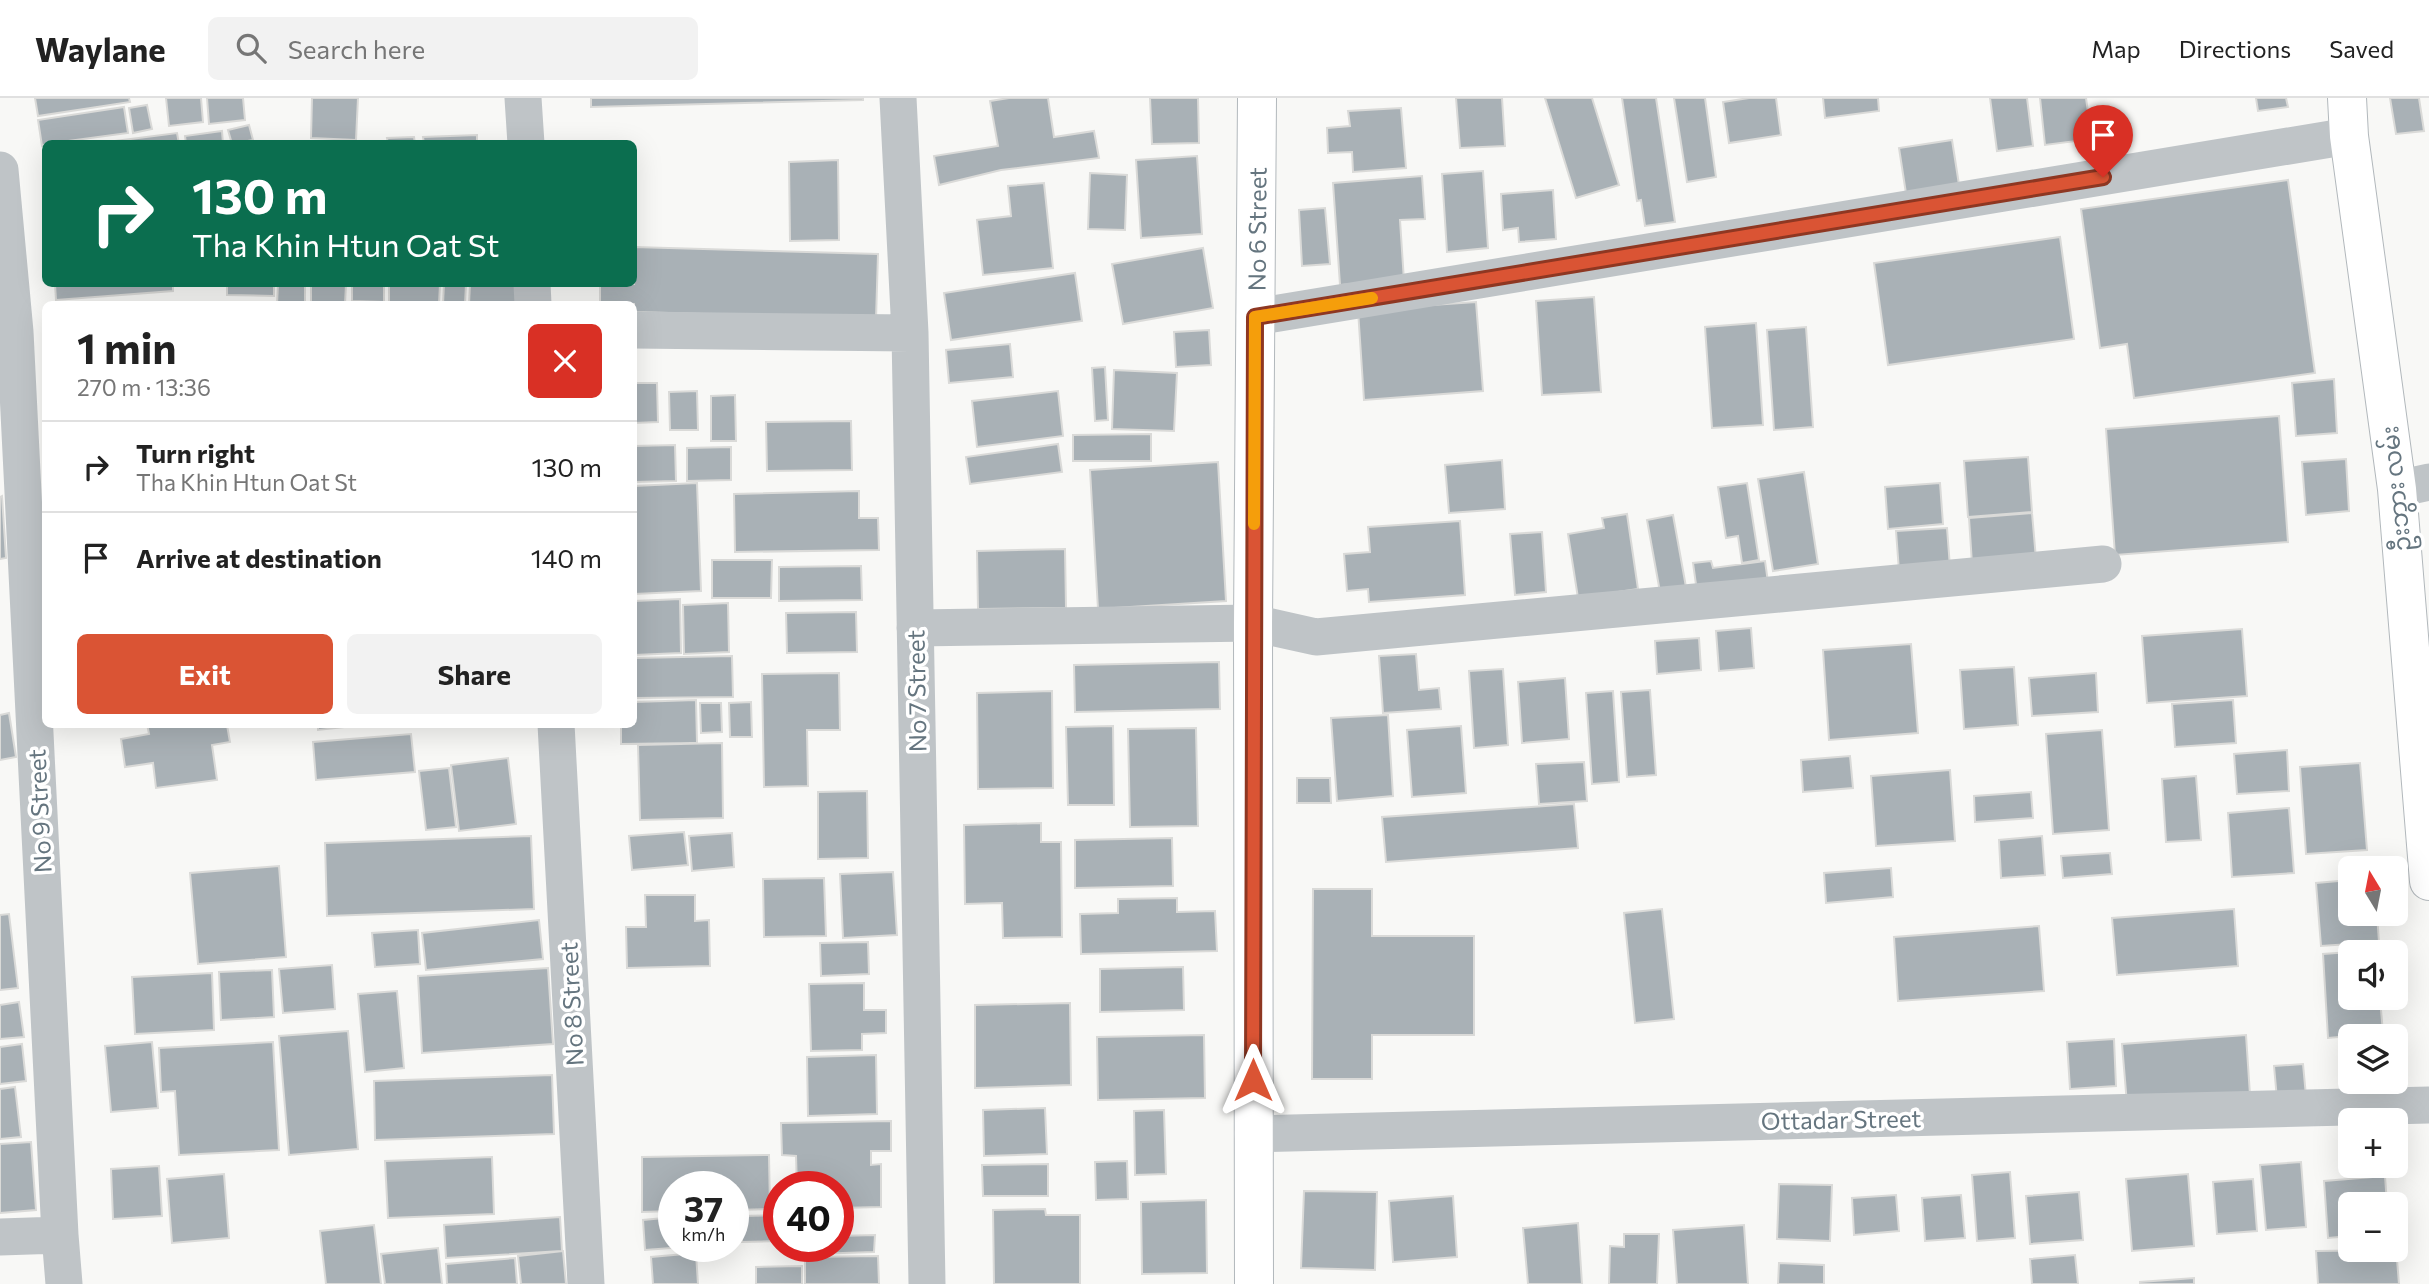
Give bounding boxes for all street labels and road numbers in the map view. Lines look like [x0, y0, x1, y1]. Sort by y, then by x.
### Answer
street label: No 6 Street [1241, 167, 1271, 291]
street label: ဦးဘွား လမ်း [2374, 424, 2422, 553]
street label: No 7 Street [900, 630, 932, 752]
street label: No 9 Street [21, 748, 57, 874]
street label: No 8 Street [553, 941, 589, 1067]
street label: Ottadar Street [1761, 1103, 1922, 1135]

